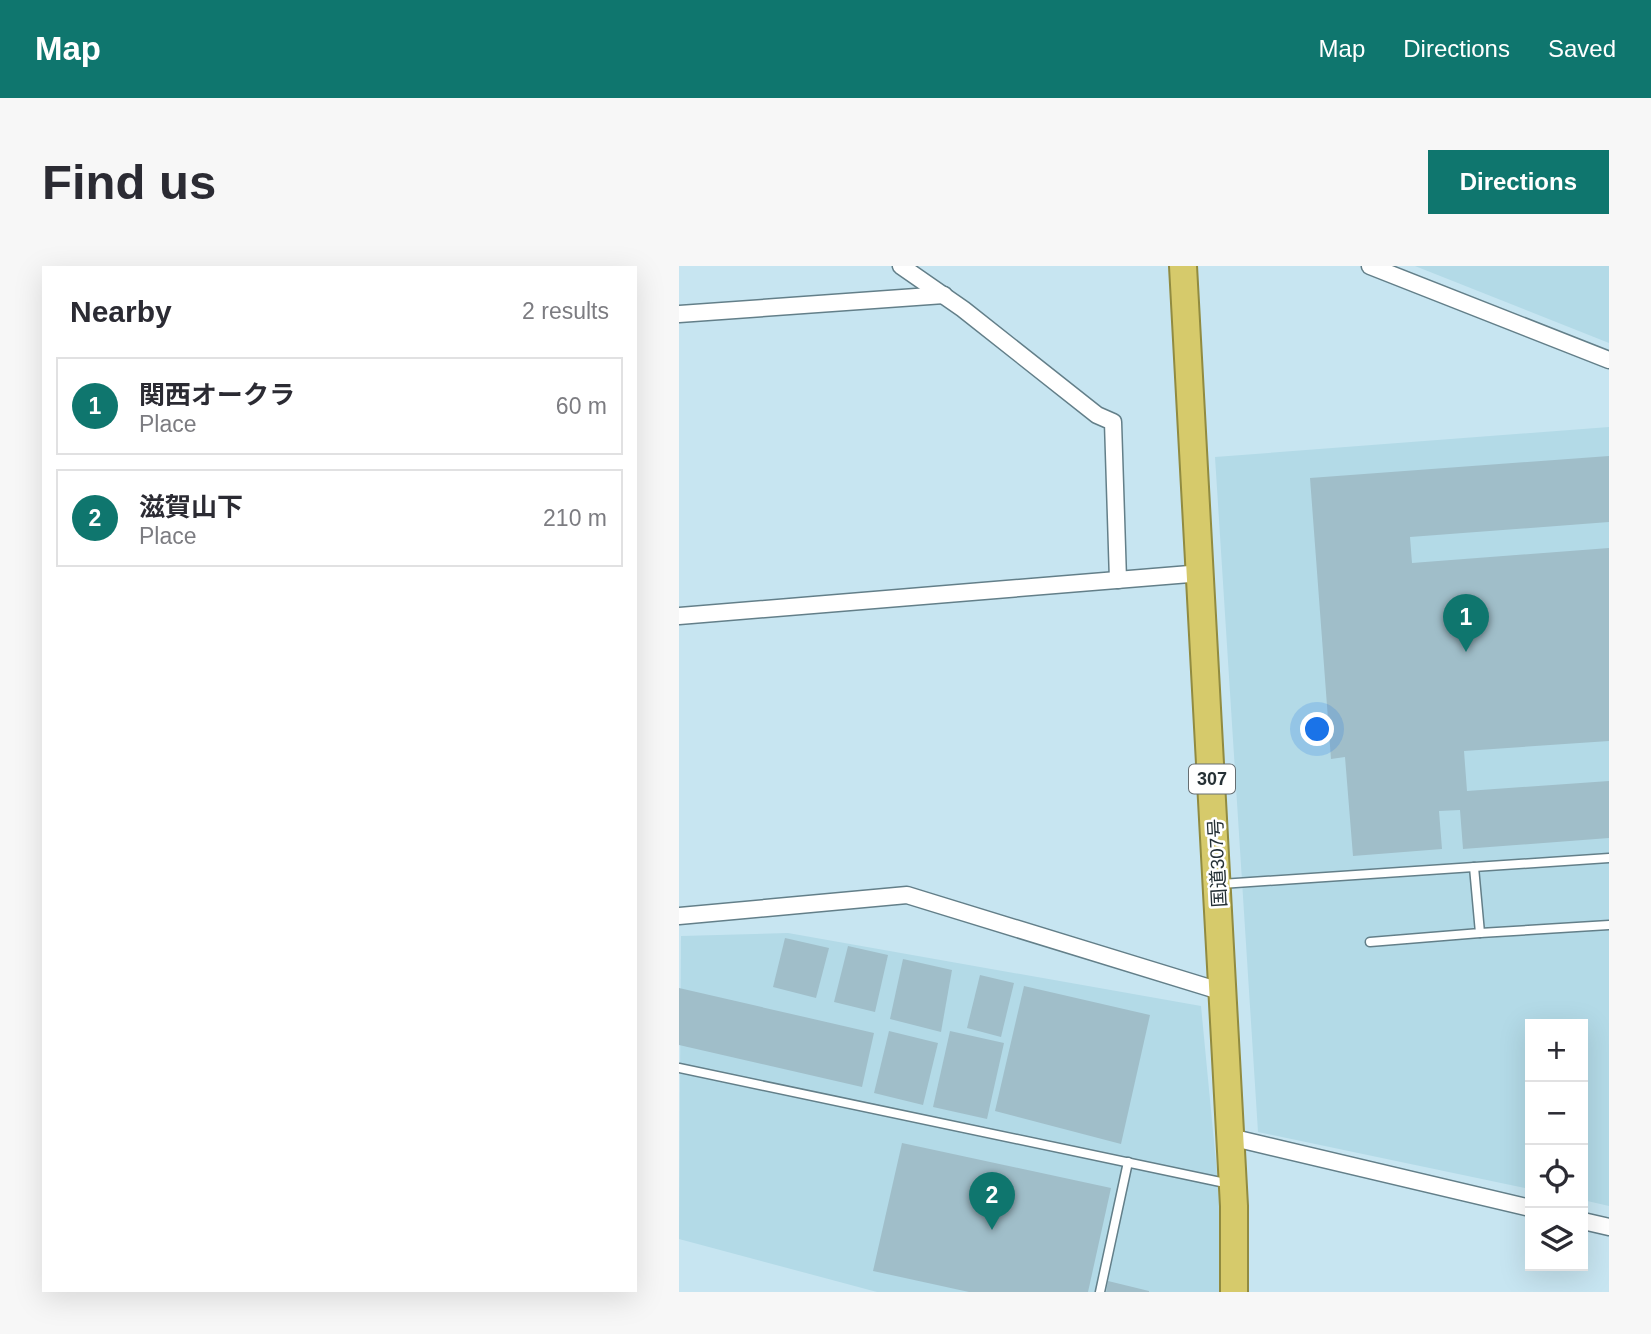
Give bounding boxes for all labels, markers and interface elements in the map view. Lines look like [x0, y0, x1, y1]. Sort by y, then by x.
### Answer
text: Map [35, 30, 101, 67]
text: Map [1319, 35, 1365, 62]
text: Directions [1403, 35, 1510, 62]
text: Saved [1548, 35, 1616, 62]
button: Directions [1428, 150, 1609, 214]
text: Find us [42, 155, 216, 209]
text: Nearby [70, 295, 172, 328]
text: 2 results [522, 298, 609, 324]
text: 関西オークラ [139, 380, 295, 410]
text: 1 [89, 393, 101, 419]
text: 60 m [556, 393, 607, 419]
text: Place [139, 411, 197, 437]
text: 滋賀山下 [139, 492, 243, 522]
text: 2 [89, 505, 101, 531]
text: 210 m [543, 505, 607, 531]
text: Place [139, 523, 197, 549]
pin: 1 [1443, 594, 1489, 652]
your location [1300, 712, 1334, 746]
road number: 307 [1189, 765, 1235, 794]
street label: 国道307号 [1205, 818, 1230, 908]
map controls [1525, 1019, 1588, 1271]
button: + [1525, 1019, 1588, 1082]
button: − [1525, 1082, 1588, 1145]
button: locate [1525, 1145, 1588, 1208]
pin: 2 [969, 1172, 1015, 1230]
button: layers [1525, 1208, 1588, 1271]

